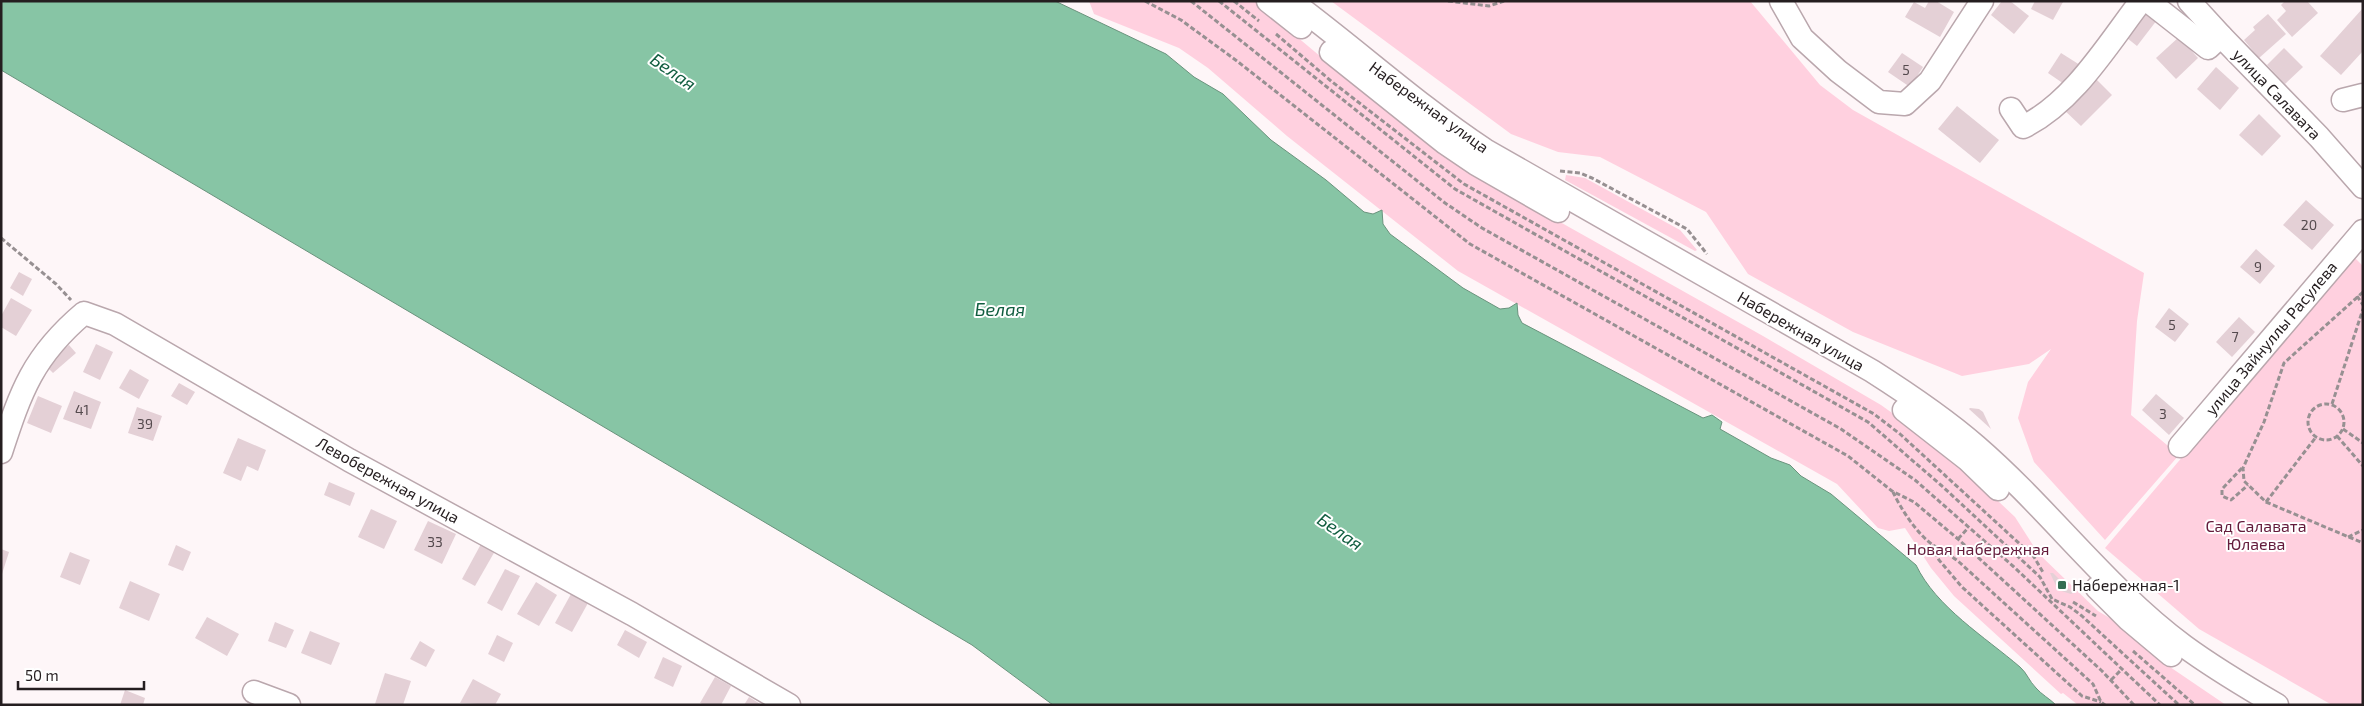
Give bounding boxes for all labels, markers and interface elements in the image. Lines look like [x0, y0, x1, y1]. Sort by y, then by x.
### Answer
street label: улица Салавата [2229, 44, 2325, 144]
water label: Белая [647, 48, 701, 95]
street label: Набережная улица [1365, 57, 1493, 157]
house number: 5 [1902, 61, 1910, 78]
house number: 20 [2301, 216, 2317, 233]
street label: улица Зайнуллы Расулева [2201, 257, 2341, 419]
house number: 9 [2254, 258, 2262, 275]
street label: Набережная улица [1734, 287, 1868, 375]
water label: Белая [975, 298, 1025, 320]
house number: 5 [2168, 316, 2176, 333]
house number: 7 [2231, 328, 2239, 345]
house number: 41 [75, 401, 89, 418]
house number: 3 [2159, 405, 2167, 422]
house number: 39 [137, 415, 153, 432]
street label: Левобережная улица [313, 432, 463, 528]
water label: Белая [1314, 508, 1368, 555]
park label: Сад Салавата Юлаева [2205, 516, 2307, 553]
house number: 33 [427, 533, 443, 550]
park label: Новая набережная [1906, 539, 2050, 558]
place label: Набережная-1 [2072, 575, 2180, 594]
marker: Набережная-1 [2056, 579, 2068, 591]
scale bar [18, 658, 144, 690]
text: 50 m [25, 666, 59, 684]

